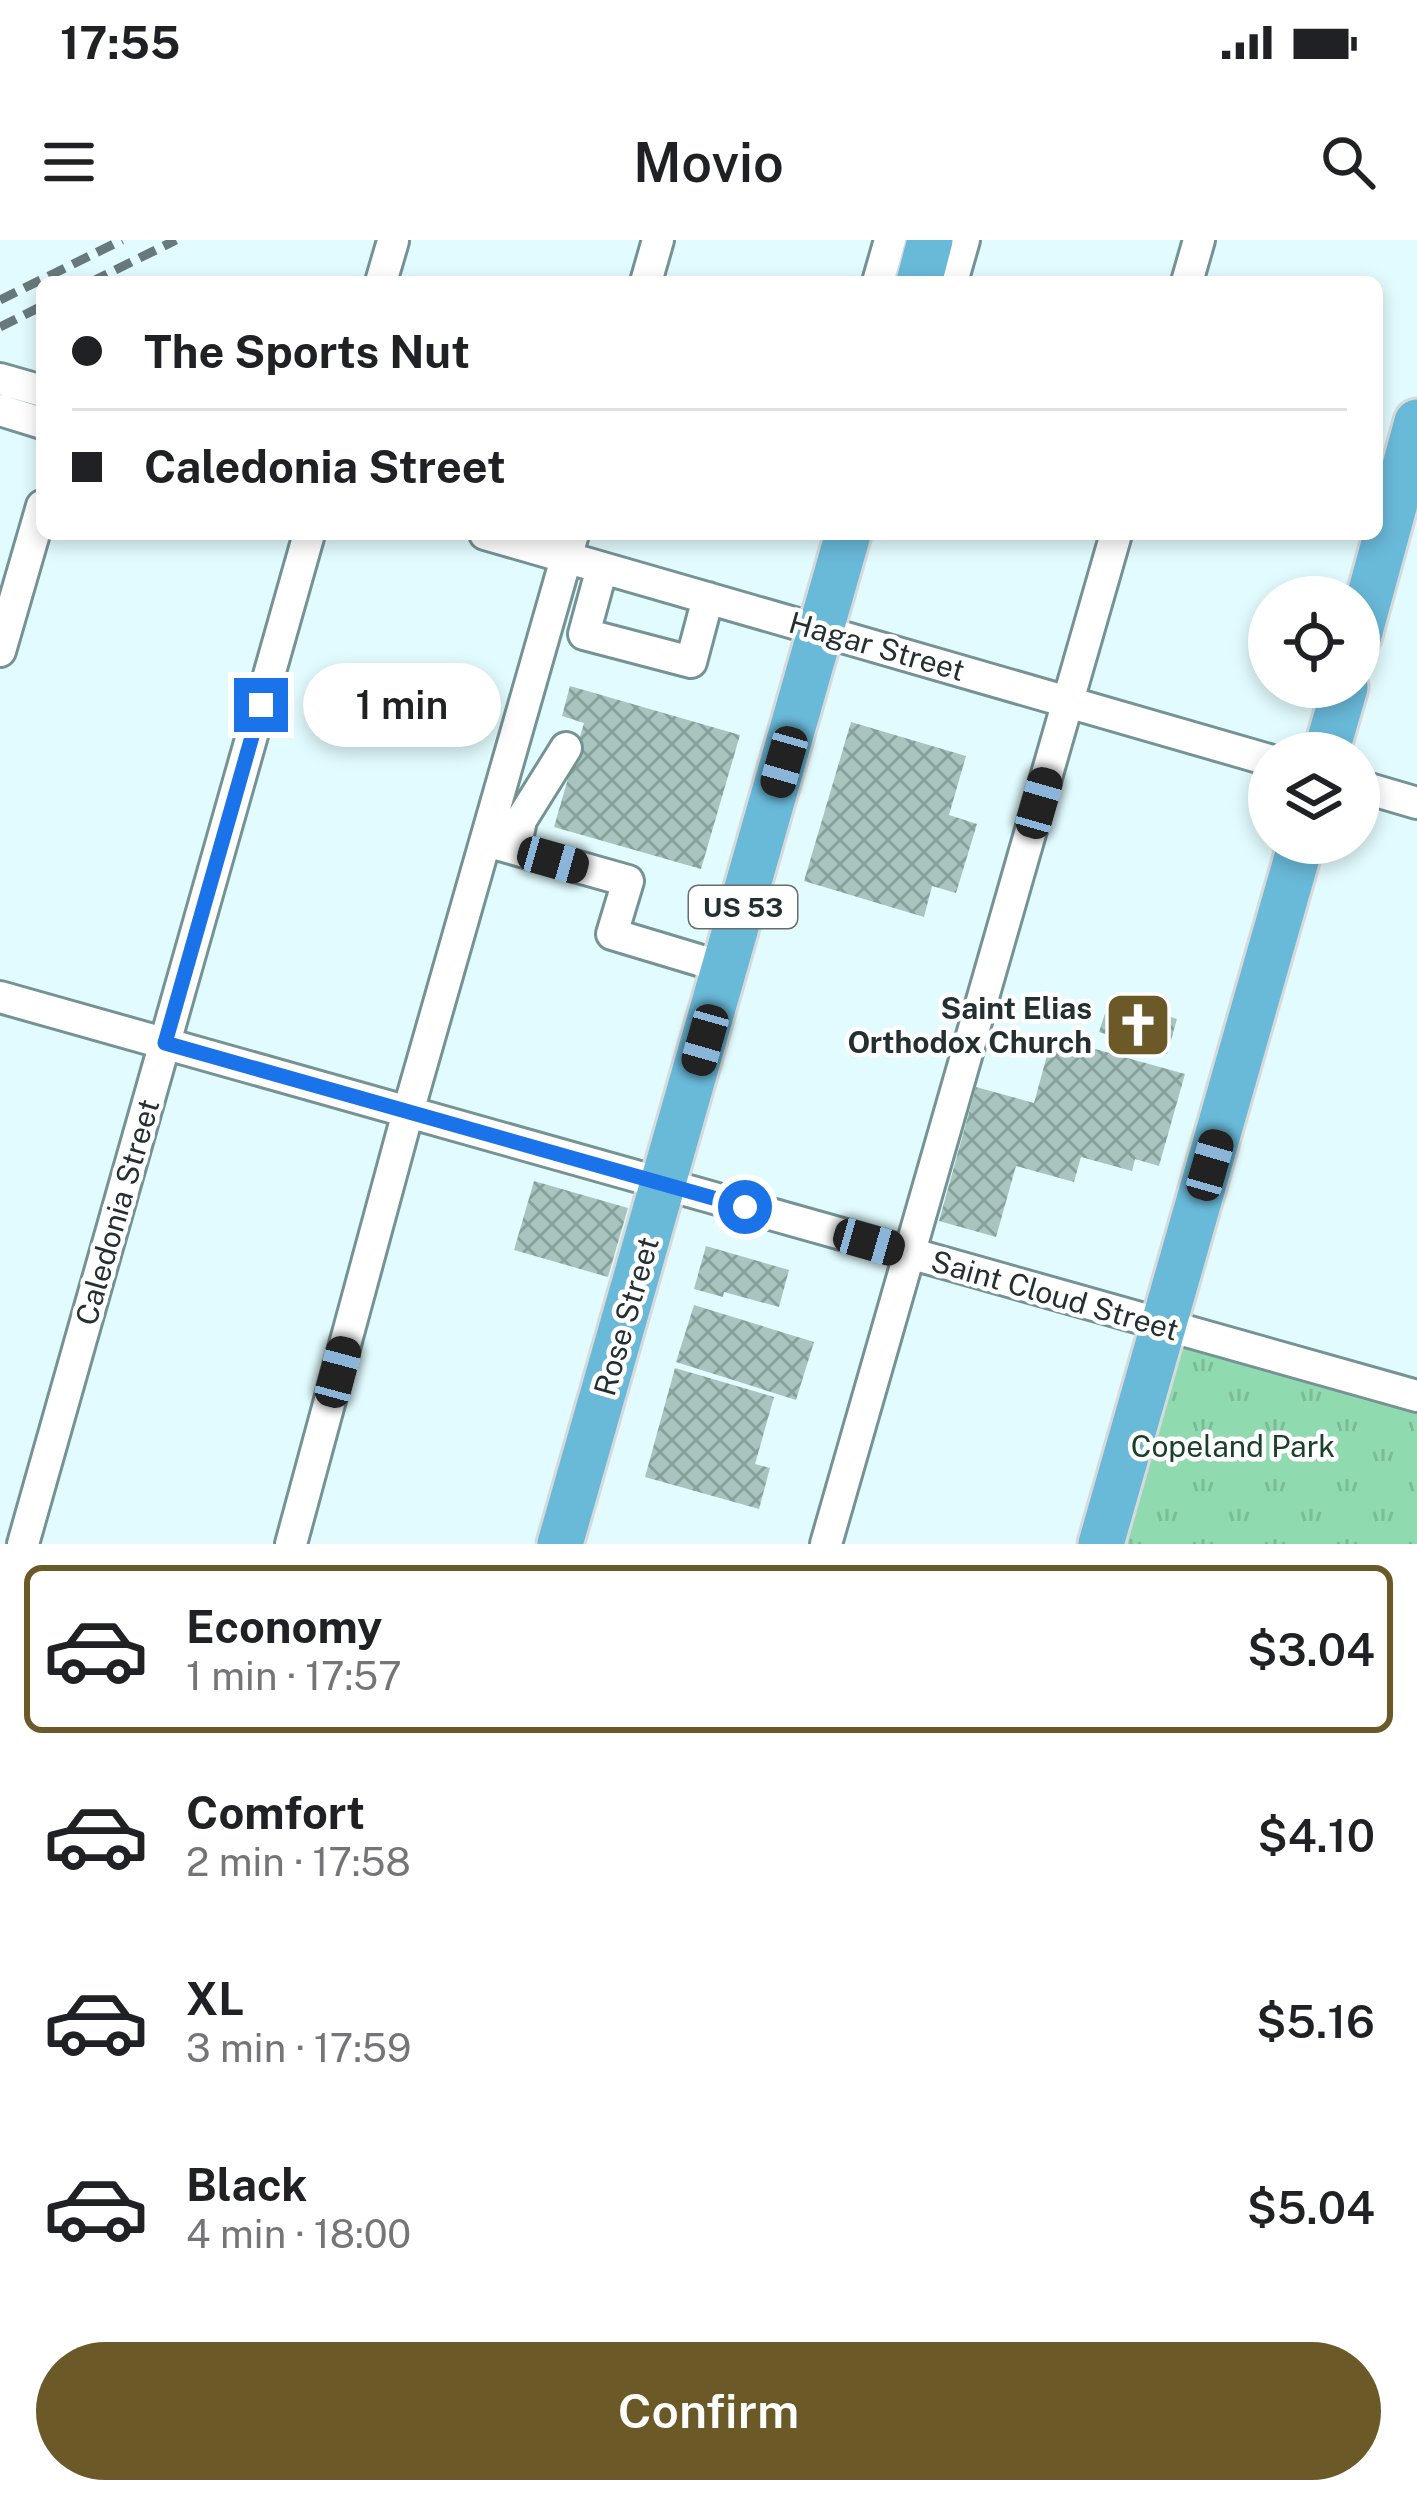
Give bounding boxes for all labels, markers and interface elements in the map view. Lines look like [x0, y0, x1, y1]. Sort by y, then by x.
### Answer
text: 17:55 [60, 16, 180, 69]
icon: menu [36, 129, 102, 195]
icon: search [1315, 129, 1381, 195]
text: Movio [633, 131, 784, 194]
text: The Sports Nut [144, 325, 470, 378]
text: Caledonia Street [144, 440, 506, 493]
map controls [1248, 576, 1380, 864]
button: locate [1248, 576, 1380, 708]
street label: Hagar Street [785, 604, 969, 688]
callout: 1 min [303, 663, 501, 747]
route end [234, 678, 288, 732]
text: 1 min [356, 682, 448, 728]
car [757, 722, 811, 802]
button: layers [1248, 732, 1380, 864]
car [1012, 763, 1066, 843]
car [513, 833, 593, 887]
road number: US 53 [689, 886, 797, 928]
place label: Saint Elias Orthodox Church [847, 990, 1092, 1060]
church icon: Saint Elias Orthodox Church [1103, 990, 1173, 1060]
car [678, 1000, 732, 1080]
street label: Caledonia Street [68, 1095, 166, 1329]
car [1183, 1125, 1237, 1205]
route start [718, 1180, 772, 1234]
car [829, 1215, 909, 1269]
street label: Rose Street [586, 1232, 666, 1400]
street label: Saint Cloud Street [927, 1242, 1183, 1348]
car [311, 1333, 365, 1411]
park label: Copeland Park [1131, 1428, 1335, 1464]
icon: car [42, 1595, 150, 1703]
text: Economy [186, 1600, 382, 1653]
text: $3.04 [1247, 1623, 1375, 1676]
text: 1 min · 17:57 [186, 1653, 402, 1699]
icon: car [42, 1781, 150, 1889]
text: Comfort [186, 1786, 365, 1839]
text: $4.10 [1257, 1809, 1375, 1862]
text: 2 min · 17:58 [186, 1839, 411, 1885]
icon: car [42, 1967, 150, 2075]
text: XL [186, 1972, 244, 2025]
text: $5.16 [1256, 1995, 1375, 2048]
text: 3 min · 17:59 [186, 2025, 411, 2071]
icon: car [42, 2153, 150, 2261]
text: Black [186, 2158, 307, 2211]
text: $5.04 [1247, 2181, 1375, 2234]
text: 4 min · 18:00 [186, 2211, 411, 2257]
button: Confirm [36, 2342, 1381, 2480]

